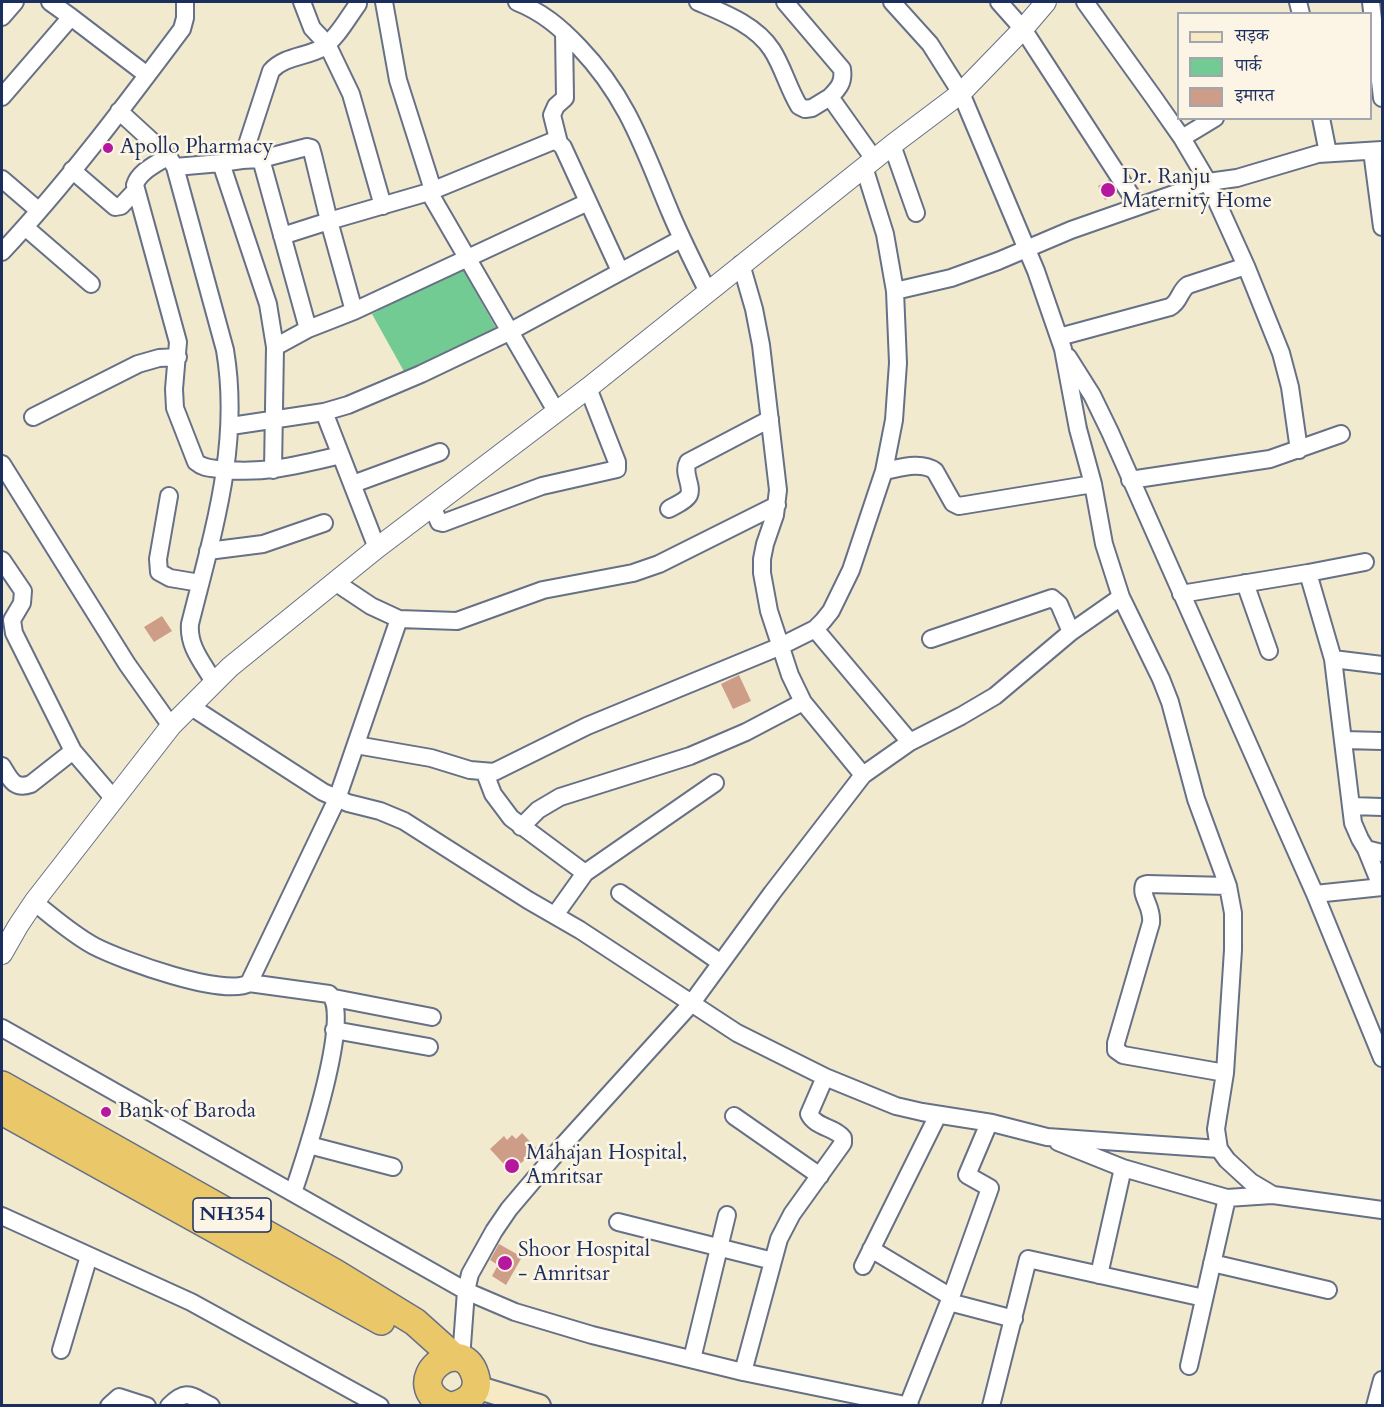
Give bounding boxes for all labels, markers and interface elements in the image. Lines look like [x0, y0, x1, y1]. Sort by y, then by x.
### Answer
legend [1177, 12, 1372, 120]
text: सड़क [1235, 23, 1269, 48]
text: पार्क [1235, 53, 1262, 78]
text: इमारत [1235, 83, 1274, 108]
place label: Apollo Pharmacy [120, 135, 273, 161]
marker: Apollo Pharmacy [101, 141, 115, 155]
place label: Dr. Ranju Maternity Home [1122, 165, 1272, 215]
marker: Dr. Ranju Maternity Home [1099, 181, 1117, 199]
place label: Bank of Baroda [118, 1099, 256, 1125]
marker: Bank of Baroda [99, 1105, 113, 1119]
place label: Mahajan Hospital, Amritsar [526, 1141, 687, 1191]
marker: Mahajan Hospital, Amritsar [503, 1157, 521, 1175]
road number: NH354 [193, 1198, 271, 1232]
place label: Shoor Hospital - Amritsar [518, 1238, 650, 1288]
marker: Shoor Hospital - Amritsar [496, 1254, 514, 1272]

